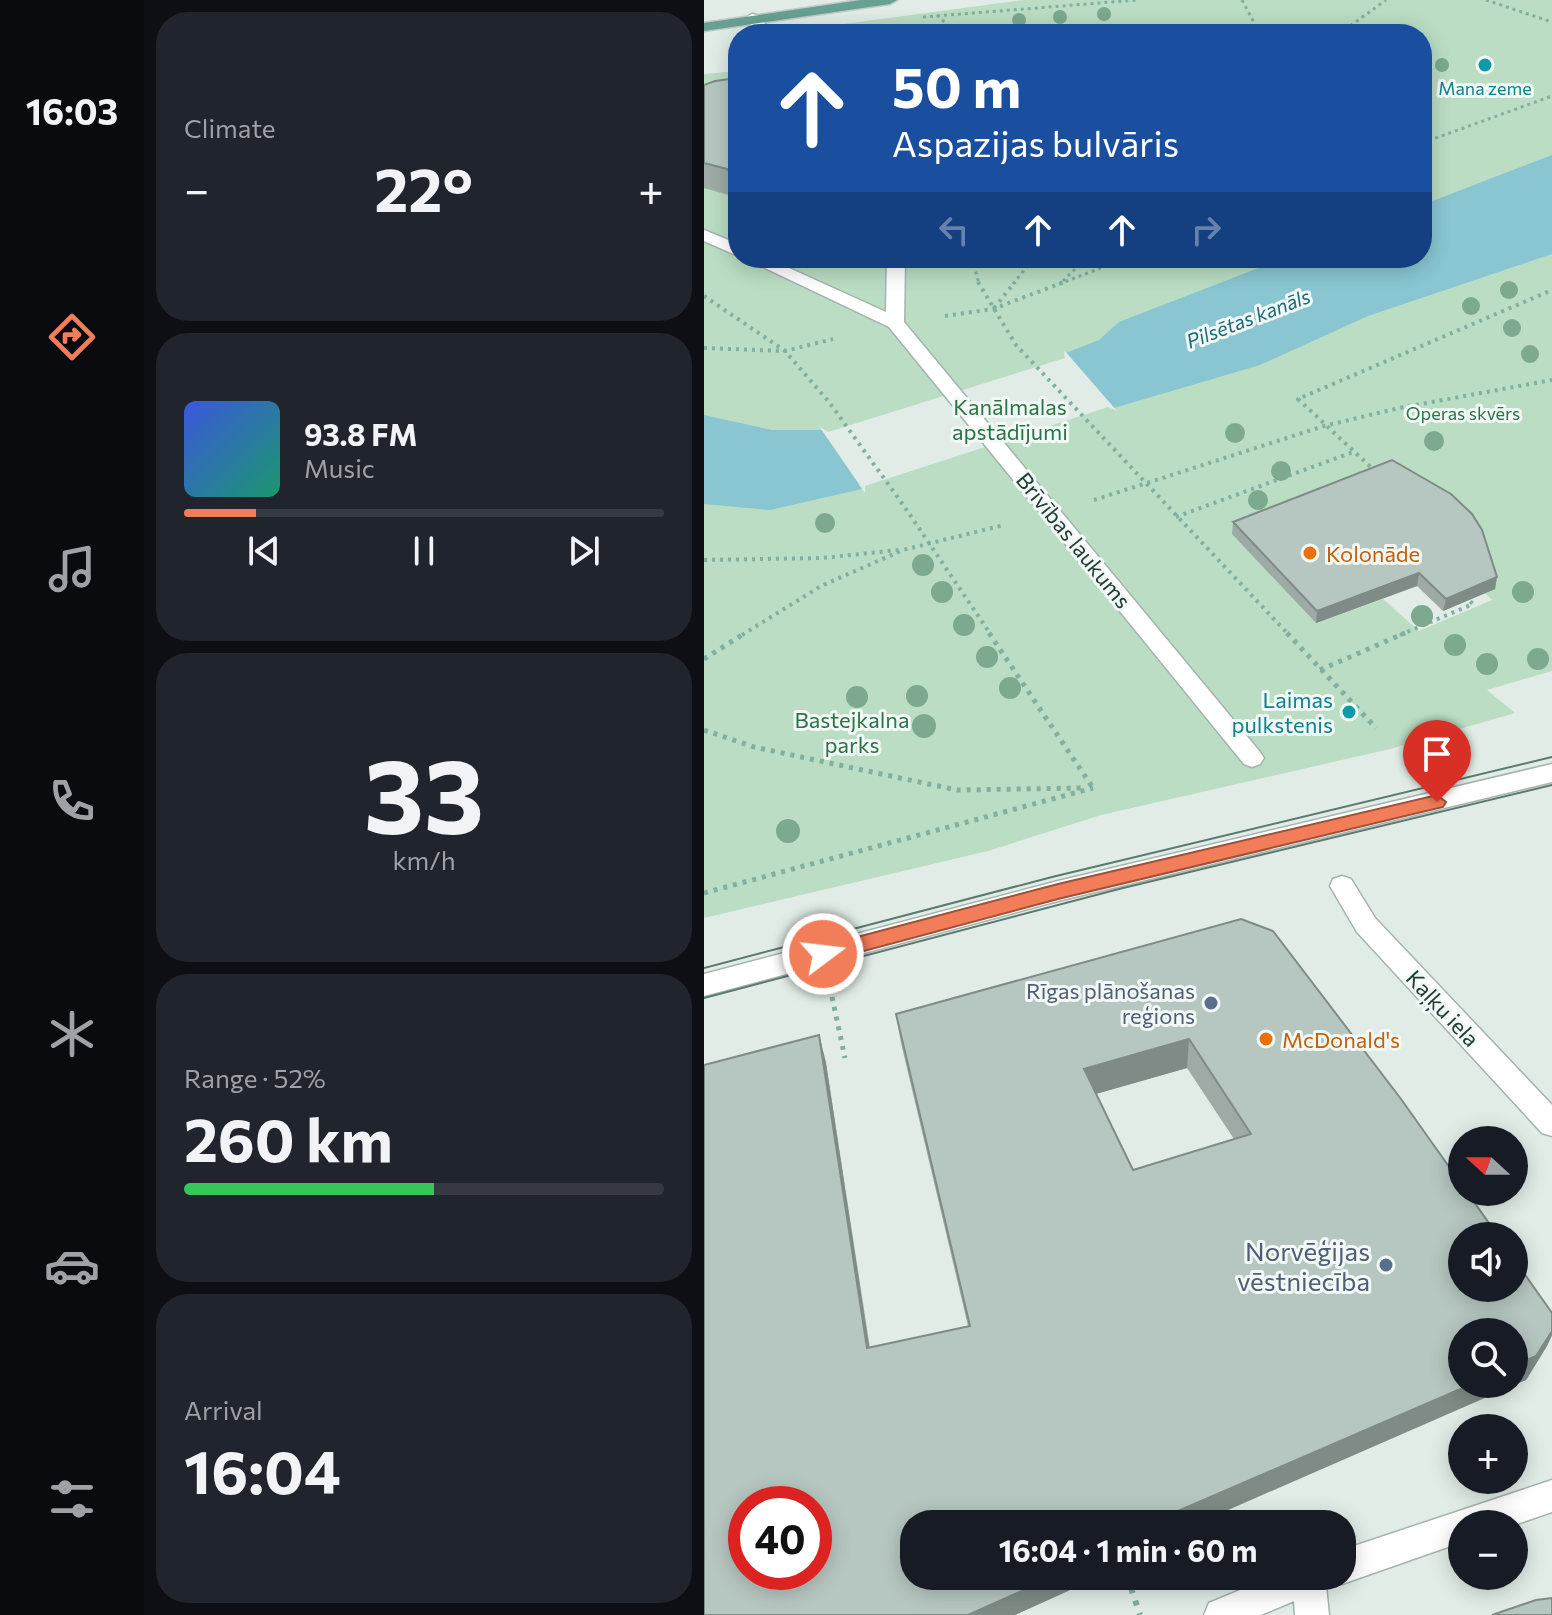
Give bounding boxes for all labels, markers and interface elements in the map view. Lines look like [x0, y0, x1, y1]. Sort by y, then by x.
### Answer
text: 50 m [892, 51, 1021, 120]
icon: ahead [760, 56, 864, 160]
marker: Mana zeme [1476, 56, 1494, 74]
place label: Mana zeme [1438, 77, 1532, 99]
text: 16:03 [26, 88, 118, 132]
text: Climate [184, 112, 276, 143]
text: Aspazijas bulvāris [892, 120, 1179, 164]
text: 22° [374, 151, 473, 224]
text: − [184, 161, 209, 215]
text: + [638, 161, 664, 215]
icon: left [932, 208, 976, 252]
icon: ahead [1016, 208, 1060, 252]
icon: ahead [1100, 208, 1144, 252]
icon: right [1184, 208, 1228, 252]
water label: Pilsētas kanāls [1182, 283, 1314, 353]
icon: directions [44, 309, 100, 365]
park label: Kanālmalas apstādījumi [952, 393, 1068, 445]
park label: Operas skvērs [1406, 402, 1520, 424]
text: 93.8 FM [304, 415, 417, 452]
text: Music [304, 452, 375, 483]
street label: Brīvības laukums [1011, 467, 1137, 613]
icon: previous [242, 529, 286, 573]
icon: pause [402, 529, 446, 573]
icon: next [562, 529, 606, 573]
place label: Kolonāde [1326, 540, 1420, 567]
icon: music [44, 541, 100, 597]
marker: Kolonāde [1301, 544, 1319, 562]
place label: Laimas pulkstenis [1232, 686, 1333, 738]
marker: Laimas pulkstenis [1340, 703, 1358, 721]
park label: Bastejkalna parks [795, 706, 909, 758]
pin [1403, 720, 1471, 802]
text: 33 [364, 728, 484, 855]
icon: arrive [1415, 732, 1459, 776]
icon: phone [44, 773, 100, 829]
text: km/h [392, 844, 456, 875]
position arrow [781, 912, 865, 996]
street label: Kaļķu iela [1400, 964, 1485, 1052]
place label: Rīgas plānošanas reģions [1026, 977, 1195, 1029]
marker: Rīgas plānošanas reģions [1202, 994, 1220, 1012]
icon: climate [44, 1006, 100, 1062]
place label: McDonald's [1282, 1026, 1400, 1053]
marker: McDonald's [1257, 1030, 1275, 1048]
text: Range · 52% [184, 1062, 326, 1093]
text: 260 km [184, 1101, 393, 1174]
north arrow [1448, 1126, 1528, 1206]
map controls [1448, 1126, 1528, 1590]
button: sound [1448, 1222, 1528, 1302]
place label: Norvēģijas vēstniecība [1237, 1235, 1370, 1296]
icon: car [44, 1238, 100, 1294]
marker: Norvēģijas vēstniecība [1377, 1256, 1395, 1274]
button: search [1448, 1318, 1528, 1398]
text: Arrival [184, 1394, 263, 1425]
button: + [1448, 1414, 1528, 1494]
text: 16:04 [184, 1433, 341, 1506]
icon: filters [44, 1471, 100, 1527]
speed limit sign: 40 [728, 1486, 832, 1590]
button: − [1448, 1510, 1528, 1590]
text: 16:04 · 1 min · 60 m [999, 1531, 1257, 1568]

